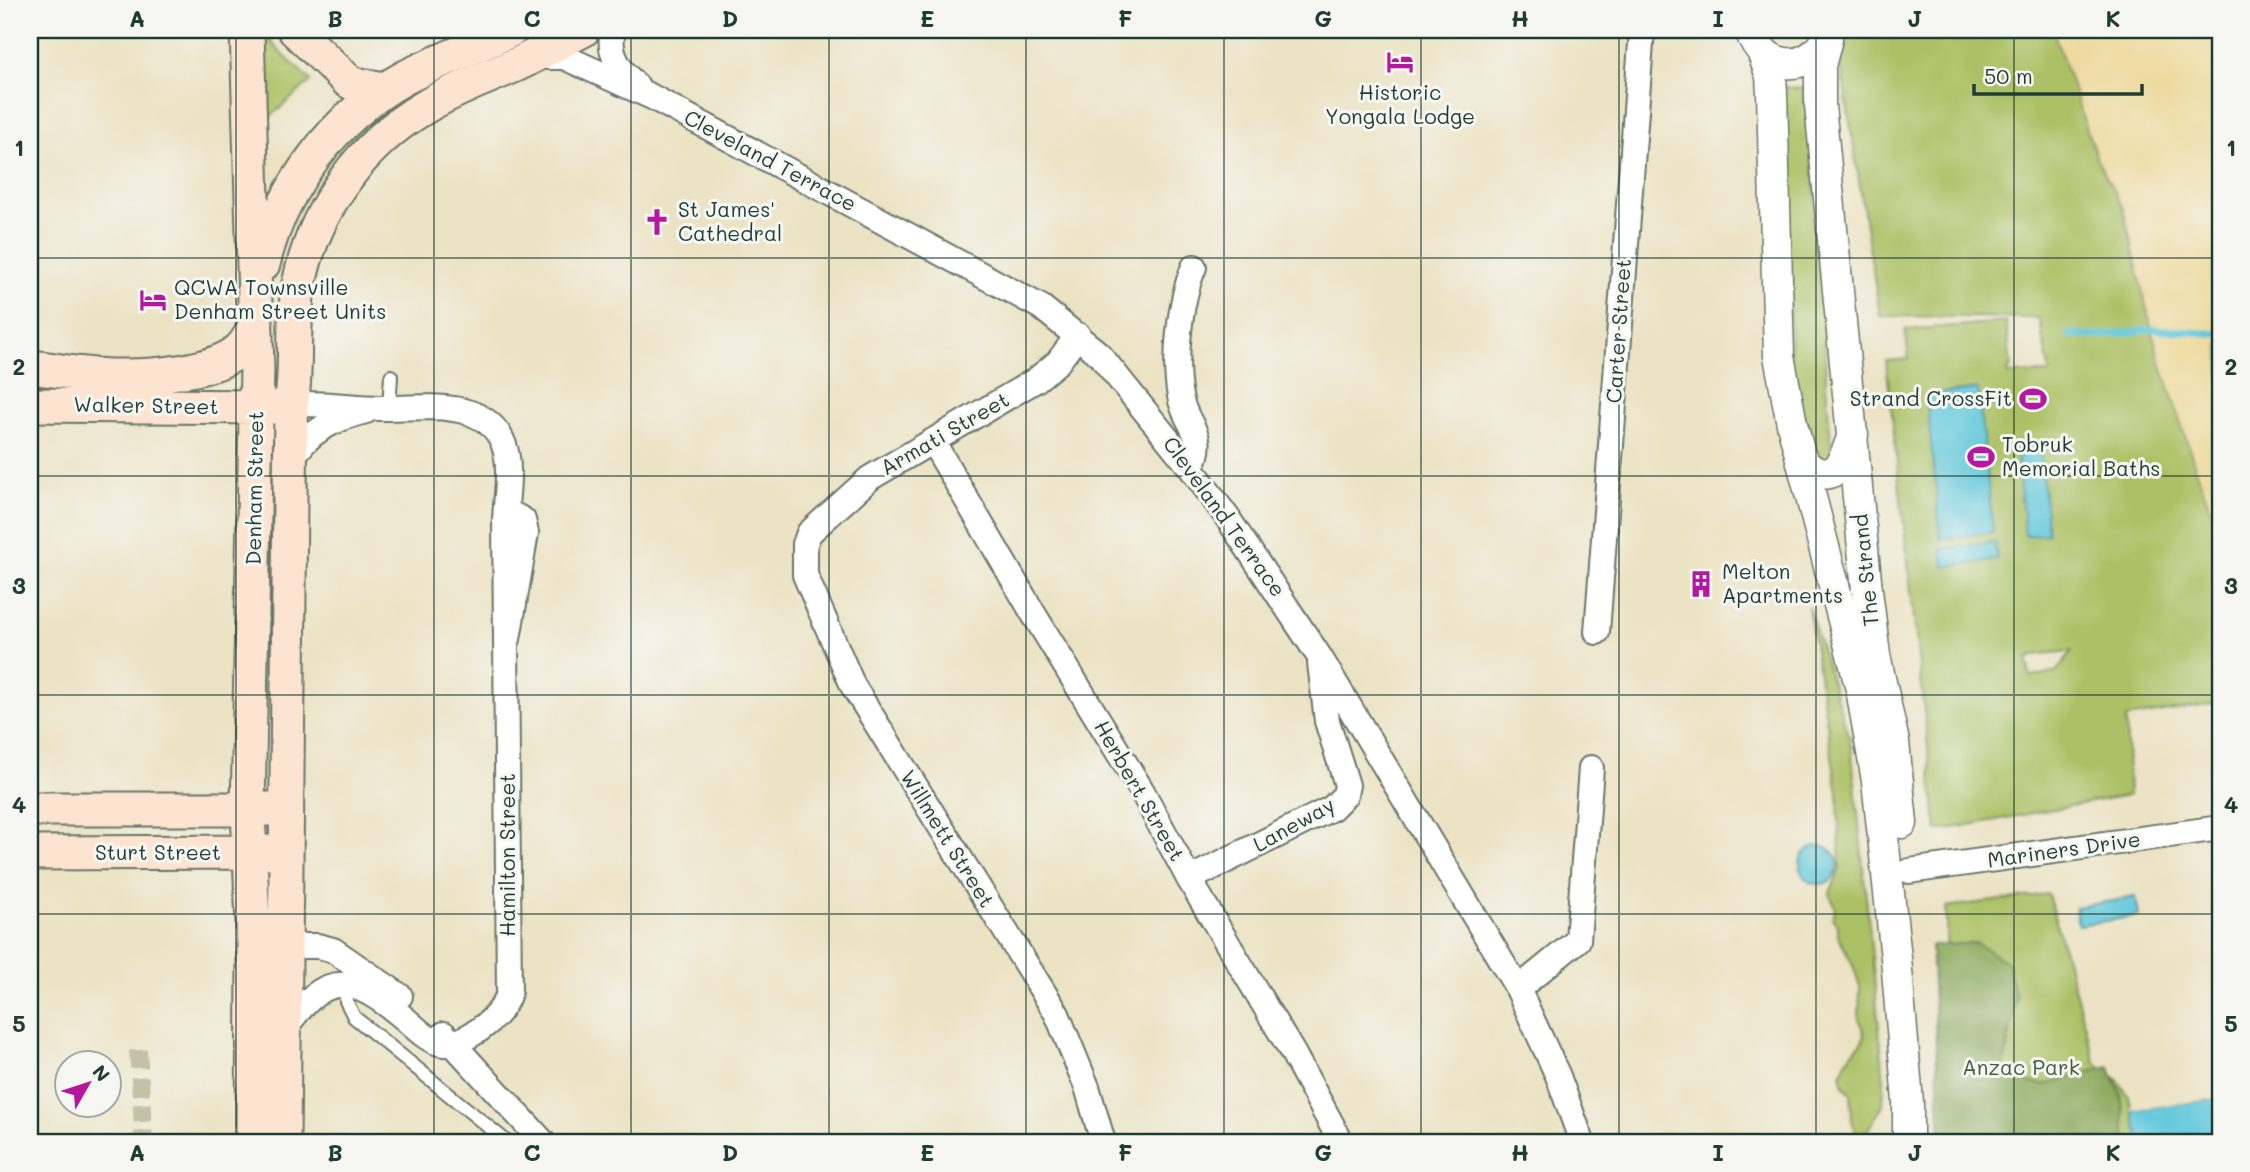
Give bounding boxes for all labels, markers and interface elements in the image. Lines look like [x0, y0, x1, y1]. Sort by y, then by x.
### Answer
text: A [129, 3, 145, 33]
text: B [327, 3, 343, 33]
text: C [523, 3, 541, 33]
text: D [722, 3, 738, 33]
text: E [920, 3, 934, 33]
text: F [1118, 3, 1132, 33]
text: G [1314, 3, 1332, 33]
text: H [1511, 3, 1529, 33]
text: I [1712, 3, 1724, 33]
text: J [1907, 3, 1923, 33]
text: K [2105, 3, 2121, 33]
hotel icon: Historic Yongala Lodge [1385, 47, 1415, 77]
scale bar [1974, 52, 2142, 96]
text: 50 m [1984, 62, 2033, 89]
place label: Historic Yongala Lodge [1325, 78, 1475, 129]
street label: Cleveland Terrace [680, 103, 862, 217]
text: 1 [14, 132, 24, 162]
text: 1 [2226, 132, 2236, 162]
place label: St James' Cathedral [678, 195, 782, 246]
church icon: St James' Cathedral [642, 207, 672, 237]
street label: Carter Street [1599, 258, 1636, 404]
place label: QCWA Townsville Denham Street Units [174, 273, 387, 324]
hotel icon: QCWA Townsville Denham Street Units [138, 285, 168, 315]
text: 2 [13, 351, 25, 381]
text: 2 [2225, 351, 2237, 381]
place label: Strand CrossFit [1850, 384, 2012, 411]
sports icon: Strand CrossFit [2018, 384, 2048, 414]
street label: Armati Street [875, 385, 1013, 480]
street label: Walker Street [73, 390, 219, 419]
street label: Denham Street [239, 411, 268, 565]
place label: Tobruk Memorial Baths [2002, 430, 2160, 481]
street label: Cleveland Terrace [1158, 431, 1292, 602]
sports icon: Tobruk Memorial Baths [1966, 442, 1996, 472]
street label: The Strand [1845, 513, 1884, 628]
place label: Melton Apartments [1722, 557, 1843, 608]
building icon: Melton Apartments [1686, 569, 1716, 599]
text: 3 [12, 570, 26, 600]
text: 3 [2224, 570, 2238, 600]
street label: Herbert Street [1089, 715, 1192, 866]
street label: Willmett Street [895, 764, 1001, 912]
street label: Hamilton Street [493, 773, 520, 937]
text: 4 [12, 789, 26, 819]
text: 4 [2224, 789, 2238, 819]
street label: Laneway [1248, 790, 1339, 857]
street label: Mariners Drive [1985, 824, 2142, 873]
street label: Sturt Street [95, 838, 221, 865]
text: 5 [12, 1008, 26, 1038]
text: 5 [2224, 1008, 2238, 1038]
north arrow [52, 1050, 122, 1120]
park label: Anzac Park [1962, 1053, 2080, 1080]
text: N [87, 1060, 116, 1086]
text: A [129, 1137, 145, 1167]
text: B [327, 1137, 343, 1167]
text: C [523, 1137, 541, 1167]
text: D [722, 1137, 738, 1167]
text: E [920, 1137, 934, 1167]
text: F [1118, 1137, 1132, 1167]
text: G [1314, 1137, 1332, 1167]
text: H [1511, 1137, 1529, 1167]
text: I [1712, 1137, 1724, 1167]
text: J [1907, 1137, 1923, 1167]
text: K [2105, 1137, 2121, 1167]

